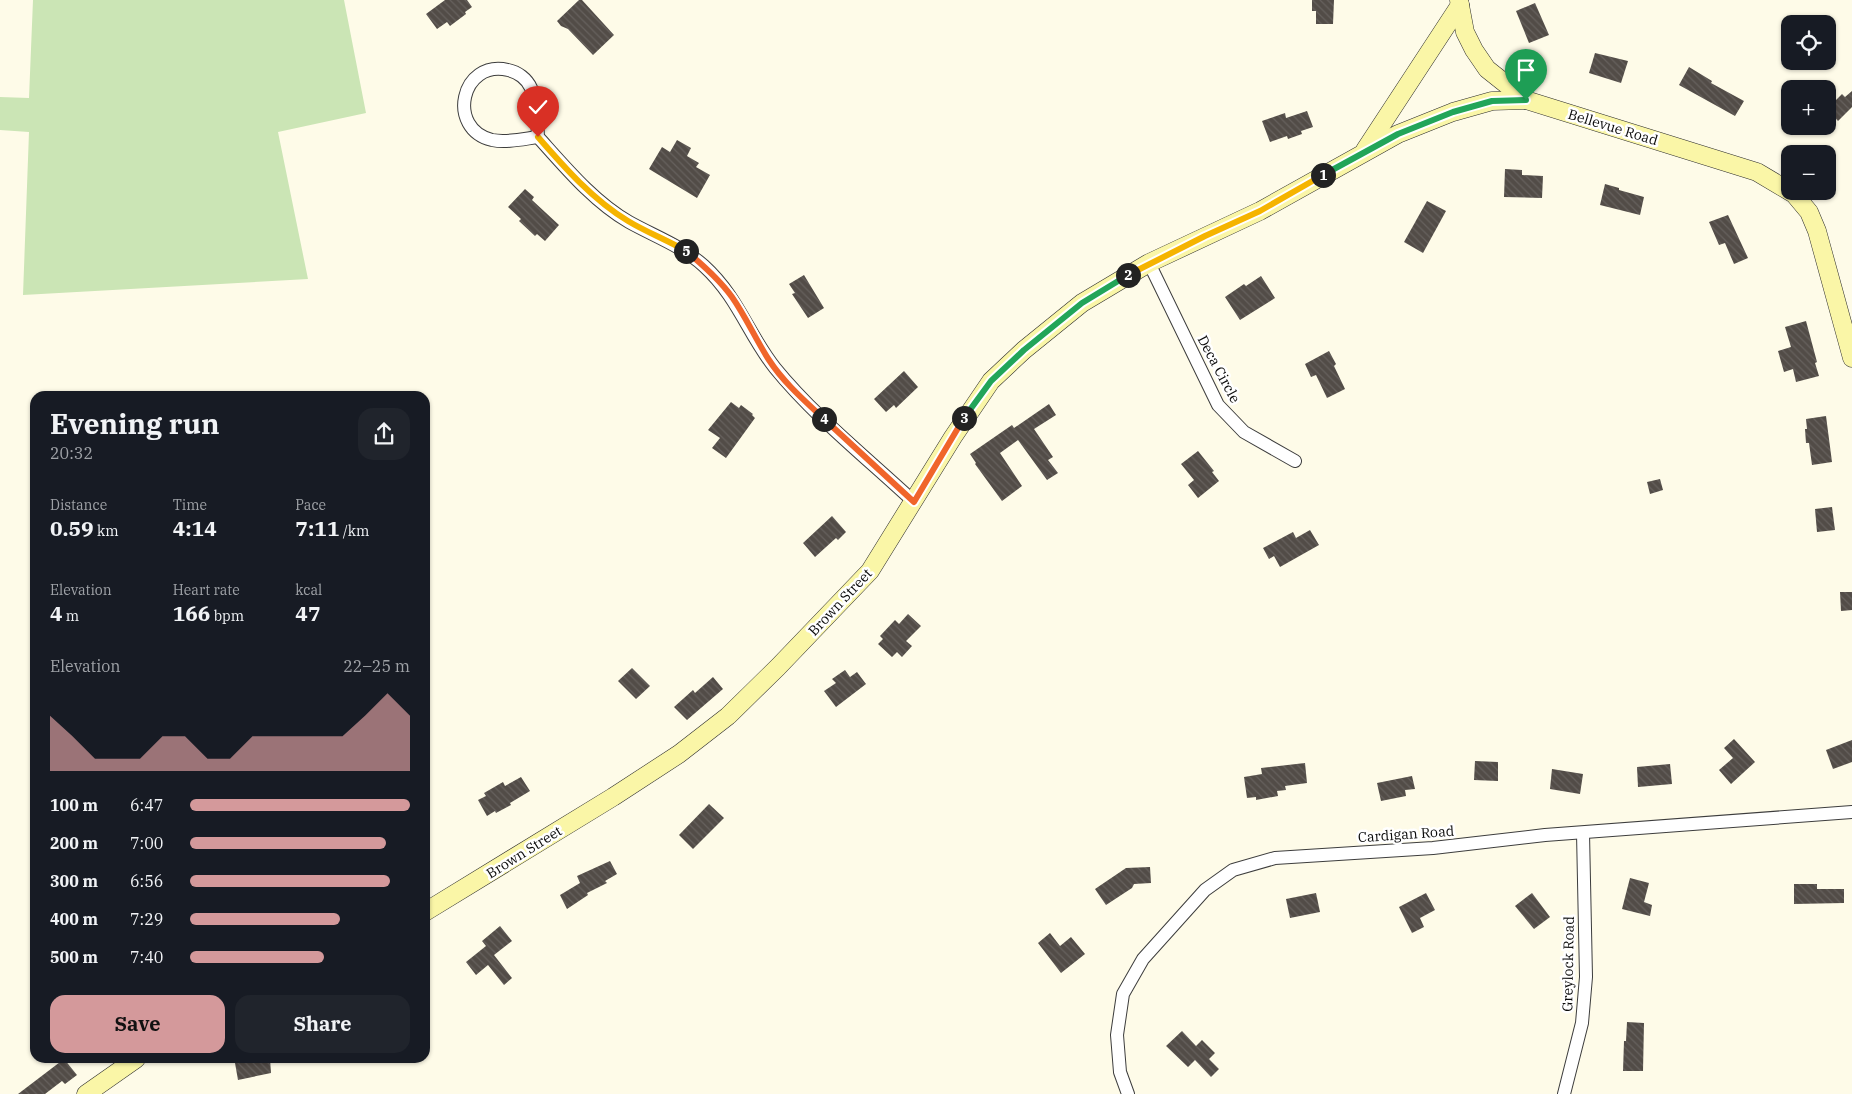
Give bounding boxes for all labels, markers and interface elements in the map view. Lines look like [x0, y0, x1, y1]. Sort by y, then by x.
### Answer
map controls [1781, 15, 1836, 200]
button: locate [1781, 15, 1836, 70]
pin [1505, 49, 1547, 100]
icon: arrive [1512, 56, 1540, 84]
button: + [1781, 80, 1836, 135]
pin [517, 86, 559, 137]
icon: check [524, 93, 552, 121]
street label: Bellevue Road [1566, 105, 1661, 149]
button: − [1781, 145, 1836, 200]
pin: 1 [1310, 162, 1336, 188]
text: 1 [1319, 166, 1328, 184]
pin: 5 [674, 238, 698, 264]
text: 5 [682, 242, 691, 260]
pin: 2 [1116, 262, 1140, 288]
text: 2 [1124, 266, 1133, 284]
street label: Deca Circle [1194, 332, 1244, 406]
text: Evening run [50, 405, 219, 442]
pin: 4 [812, 406, 836, 432]
pin: 3 [952, 406, 976, 430]
button: share [358, 408, 410, 460]
text: 3 [960, 409, 969, 427]
text: 4 [820, 410, 829, 428]
text: 20:32 [50, 443, 93, 463]
text: Distance [50, 496, 107, 514]
text: Time [173, 496, 207, 514]
text: Pace [295, 496, 326, 514]
text: 0.59 [50, 514, 94, 542]
text: 4:14 [173, 514, 217, 542]
text: 7:11 [295, 514, 340, 542]
text: km [94, 522, 119, 540]
text: /km [340, 522, 369, 540]
street label: Brown Street [804, 564, 876, 640]
text: Elevation [50, 581, 112, 599]
text: Heart rate [173, 581, 240, 599]
text: kcal [295, 581, 322, 599]
text: 4 [50, 599, 63, 627]
text: 166 [173, 599, 210, 627]
text: 47 [295, 599, 321, 627]
text: m [63, 607, 79, 625]
text: bpm [210, 607, 244, 625]
text: Elevation [50, 656, 120, 676]
text: 22–25 m [343, 656, 410, 676]
text: 100 m [50, 795, 98, 815]
text: 6:47 [130, 795, 163, 815]
street label: Brown Street [483, 822, 565, 882]
street label: Cardigan Road [1357, 822, 1455, 846]
text: 200 m [50, 833, 98, 853]
text: 7:00 [130, 833, 163, 853]
text: 300 m [50, 871, 98, 891]
text: 6:56 [130, 871, 163, 891]
text: 400 m [50, 909, 98, 929]
text: 7:29 [130, 909, 163, 929]
street label: Greylock Road [1558, 916, 1578, 1012]
text: 500 m [50, 947, 98, 967]
text: 7:40 [130, 947, 163, 967]
button: Save [50, 995, 225, 1053]
button: Share [235, 995, 410, 1053]

